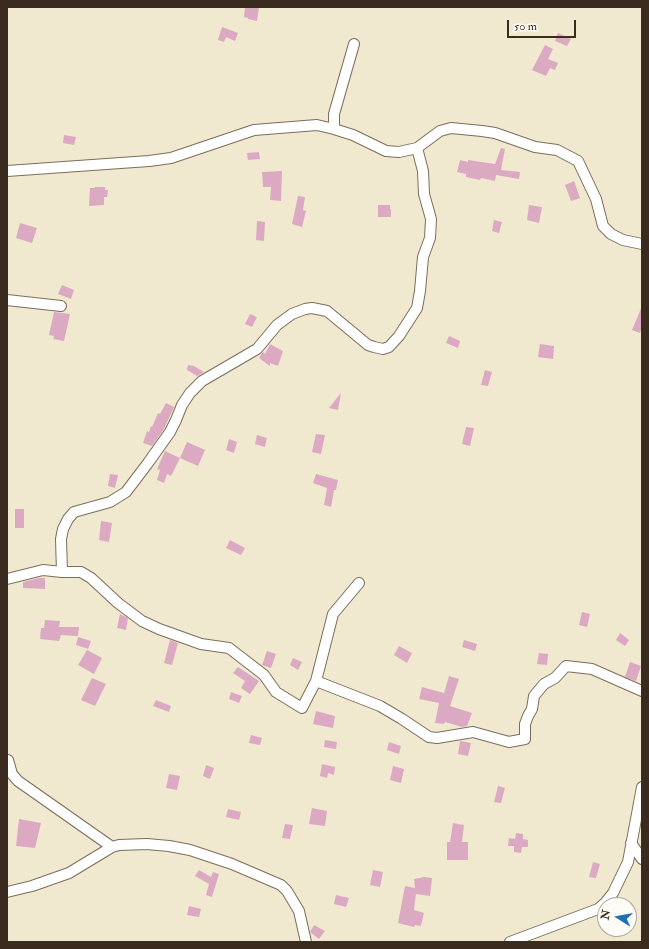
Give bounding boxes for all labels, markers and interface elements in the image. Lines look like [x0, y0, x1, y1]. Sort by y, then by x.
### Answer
scale bar [509, 12, 578, 38]
text: 50 m [514, 19, 537, 34]
north arrow [597, 897, 637, 937]
text: N [598, 909, 613, 921]

